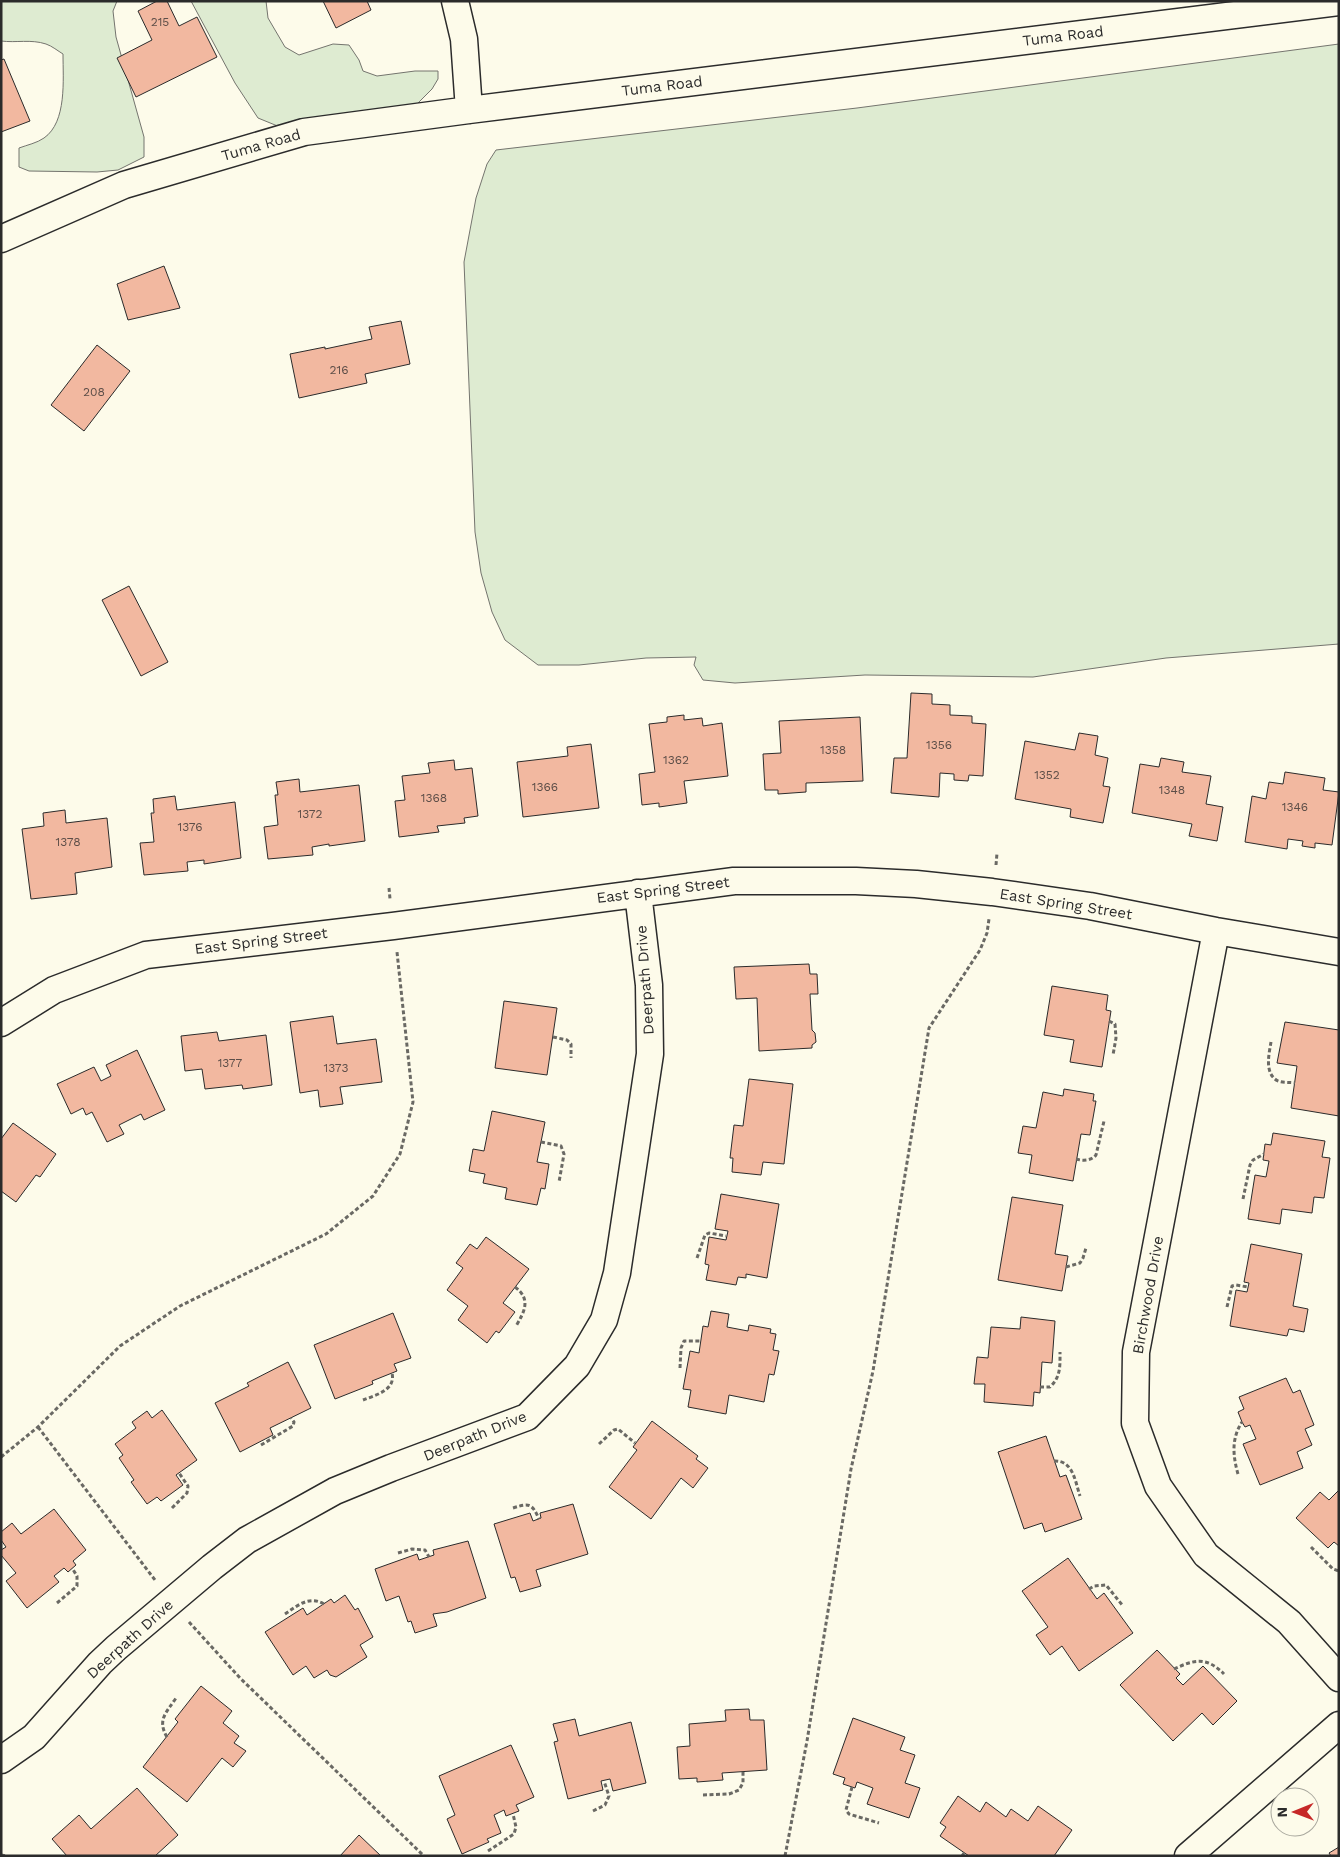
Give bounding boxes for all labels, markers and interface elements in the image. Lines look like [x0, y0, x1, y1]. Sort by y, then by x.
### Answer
house number: 215 [151, 15, 169, 29]
street label: Tuma Road [1021, 22, 1105, 50]
street label: Tuma Road [620, 72, 704, 100]
street label: Tuma Road [219, 125, 303, 165]
house number: 216 [330, 363, 348, 377]
house number: 208 [83, 385, 105, 399]
house number: 1356 [926, 738, 952, 752]
house number: 1358 [820, 743, 846, 757]
house number: 1362 [663, 753, 689, 767]
house number: 1352 [1034, 768, 1060, 782]
house number: 1366 [532, 780, 558, 794]
house number: 1348 [1159, 783, 1185, 797]
house number: 1368 [421, 791, 447, 805]
house number: 1346 [1282, 800, 1308, 814]
house number: 1372 [298, 807, 322, 821]
house number: 1376 [178, 820, 202, 834]
house number: 1378 [55, 835, 81, 849]
street label: East Spring Street [595, 873, 731, 907]
street label: East Spring Street [998, 885, 1134, 923]
street label: East Spring Street [193, 924, 329, 958]
street label: Deerpath Drive [632, 925, 658, 1035]
house number: 1377 [218, 1056, 243, 1070]
house number: 1373 [324, 1061, 348, 1075]
street label: Birchwood Drive [1129, 1235, 1167, 1355]
street label: Deerpath Drive [421, 1407, 529, 1465]
street label: Deerpath Drive [83, 1596, 177, 1682]
north arrow [1270, 1787, 1320, 1837]
text: N [1274, 1807, 1290, 1818]

